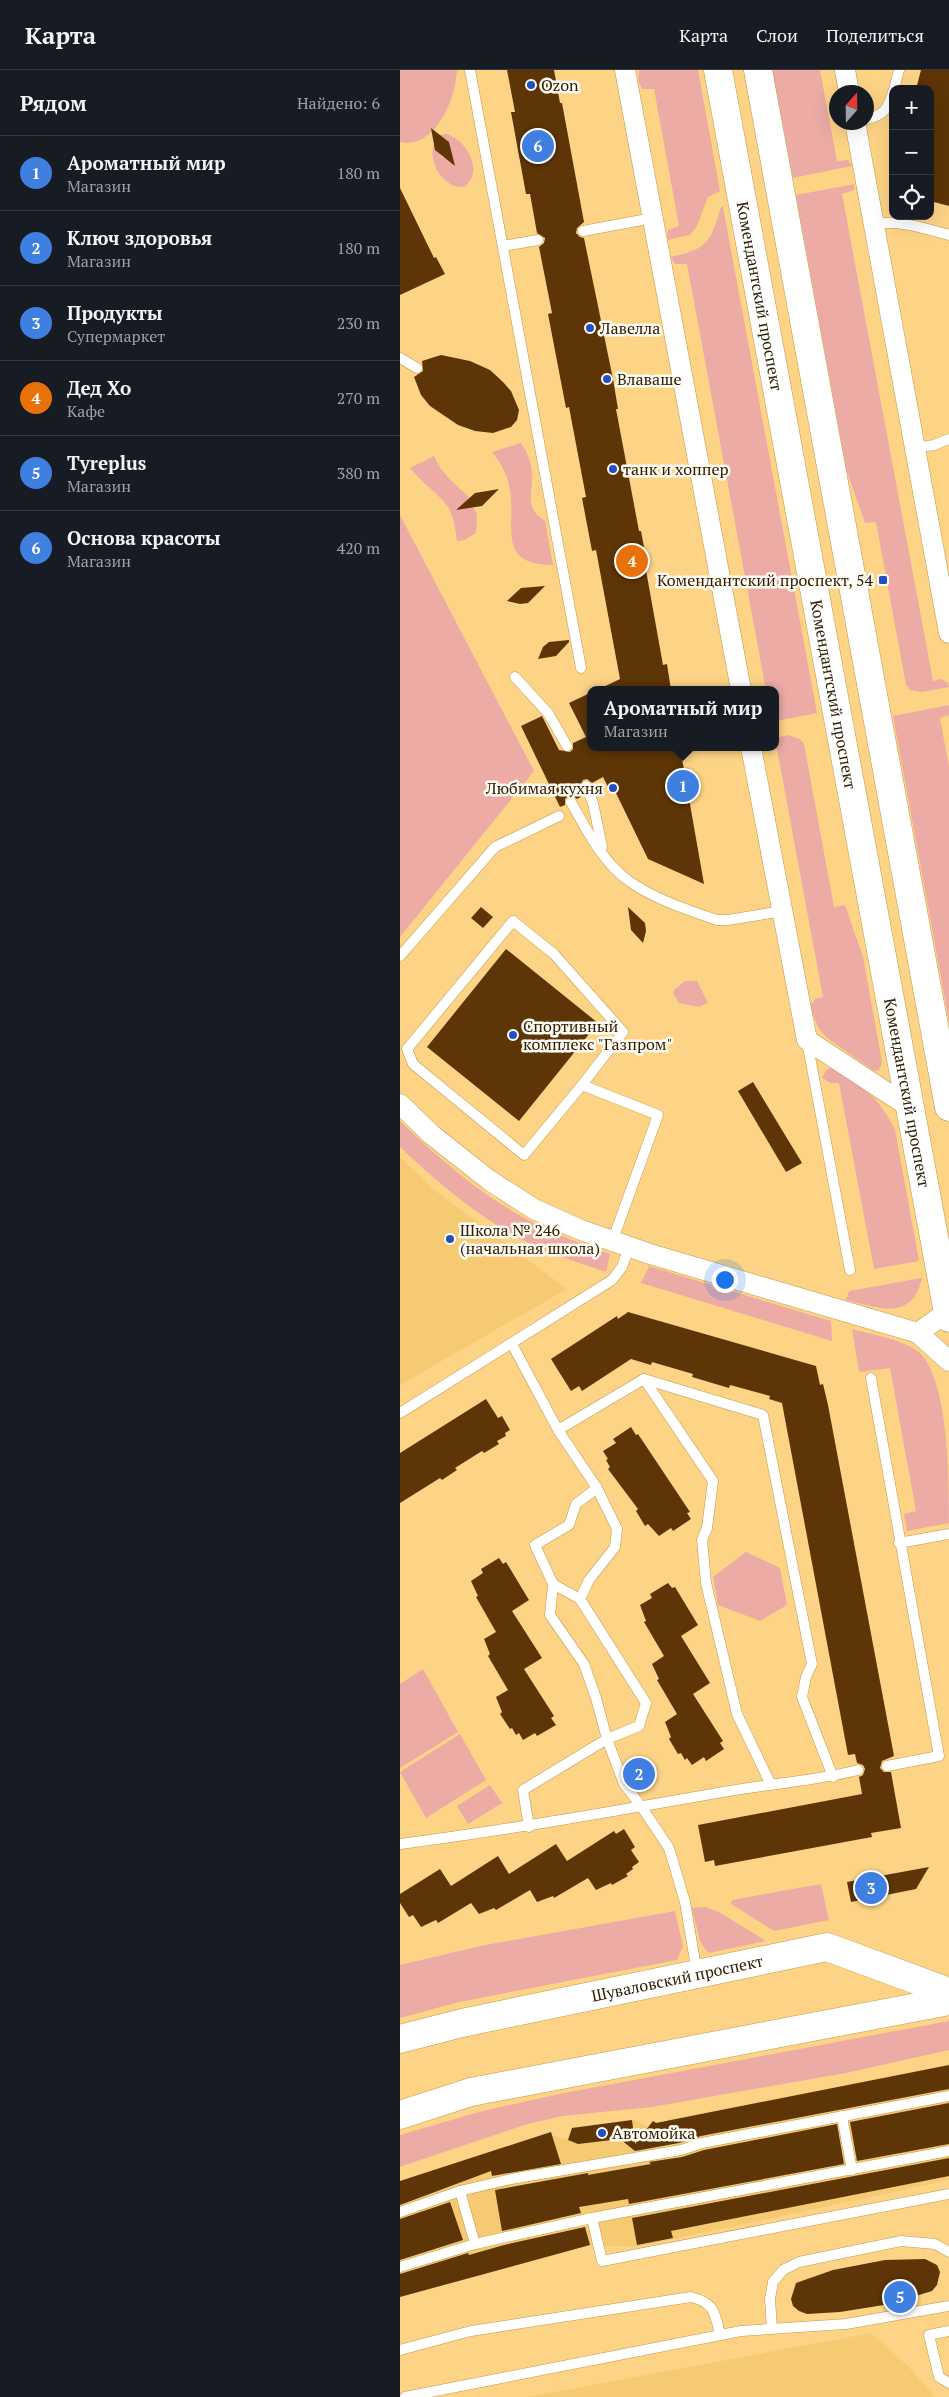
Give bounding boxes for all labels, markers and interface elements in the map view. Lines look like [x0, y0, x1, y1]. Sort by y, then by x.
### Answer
text: Карта [25, 19, 96, 51]
text: Карта [679, 23, 728, 47]
text: Слои [756, 23, 798, 47]
text: Поделиться [826, 23, 924, 47]
place label: Ozon [541, 74, 579, 96]
marker: Ozon [525, 79, 537, 91]
north arrow [829, 85, 874, 130]
map controls [889, 85, 934, 220]
button: + [889, 85, 934, 130]
text: Рядом [20, 89, 87, 117]
text: Найдено: 6 [297, 92, 380, 114]
pin: 6 [522, 127, 554, 165]
button: − [889, 130, 934, 175]
text: Ароматный мир [67, 150, 226, 175]
text: 1 [31, 162, 41, 184]
text: 180 m [337, 162, 380, 184]
text: Магазин [67, 175, 131, 197]
button: locate [889, 175, 934, 220]
street label: Комендантский проспект [732, 200, 788, 393]
text: Ключ здоровья [67, 225, 212, 250]
text: 2 [31, 237, 41, 259]
text: 180 m [337, 237, 380, 259]
text: Магазин [67, 250, 131, 272]
text: Продукты [67, 300, 163, 325]
text: 3 [31, 312, 41, 334]
text: 230 m [337, 312, 380, 334]
place label: Лавелла [599, 317, 660, 339]
marker: Лавелла [584, 322, 596, 334]
text: Супермаркет [67, 325, 165, 347]
place label: Влаваше [617, 368, 682, 390]
marker: Влаваше [601, 373, 613, 385]
text: Дед Хо [67, 375, 131, 400]
text: 4 [31, 387, 41, 409]
text: 270 m [337, 387, 380, 409]
text: Кафе [67, 400, 105, 422]
text: Tyreplus [67, 450, 146, 475]
place label: танк и хоппер [623, 458, 729, 480]
text: 5 [31, 462, 41, 484]
text: 380 m [337, 462, 380, 484]
marker: танк и хоппер [607, 463, 619, 475]
text: Магазин [67, 475, 131, 497]
text: Основа красоты [67, 525, 221, 550]
text: 6 [31, 537, 41, 559]
text: 420 m [337, 537, 380, 559]
pin: 4 [616, 542, 648, 580]
text: Магазин [67, 550, 131, 572]
place label: Комендантский проспект, 54 [657, 569, 873, 591]
marker: Комендантский проспект, 54 [877, 574, 889, 586]
street label: Комендантский проспект [805, 598, 862, 791]
popup [587, 686, 779, 751]
text: Ароматный мир [604, 695, 762, 720]
text: Магазин [604, 720, 668, 742]
pin: 1 [667, 767, 699, 805]
place label: Любимая кухня [485, 777, 603, 799]
marker: Любимая кухня [607, 782, 619, 794]
street label: Комендантский проспект [879, 996, 936, 1189]
place label: Спортивный комплекс "Газпром" [523, 1015, 673, 1055]
marker: Спортивный комплекс "Газпром" [507, 1029, 519, 1041]
place label: Школа № 246 (начальная школа) [460, 1219, 600, 1259]
marker: Школа № 246 (начальная школа) [444, 1233, 456, 1245]
your location [712, 1267, 738, 1293]
pin: 2 [623, 1755, 655, 1793]
pin: 3 [855, 1869, 887, 1907]
street label: Шуваловский проспект [590, 1950, 765, 2007]
place label: Автомойка [612, 2122, 695, 2144]
marker: Автомойка [596, 2127, 608, 2139]
pin: 5 [884, 2278, 916, 2316]

